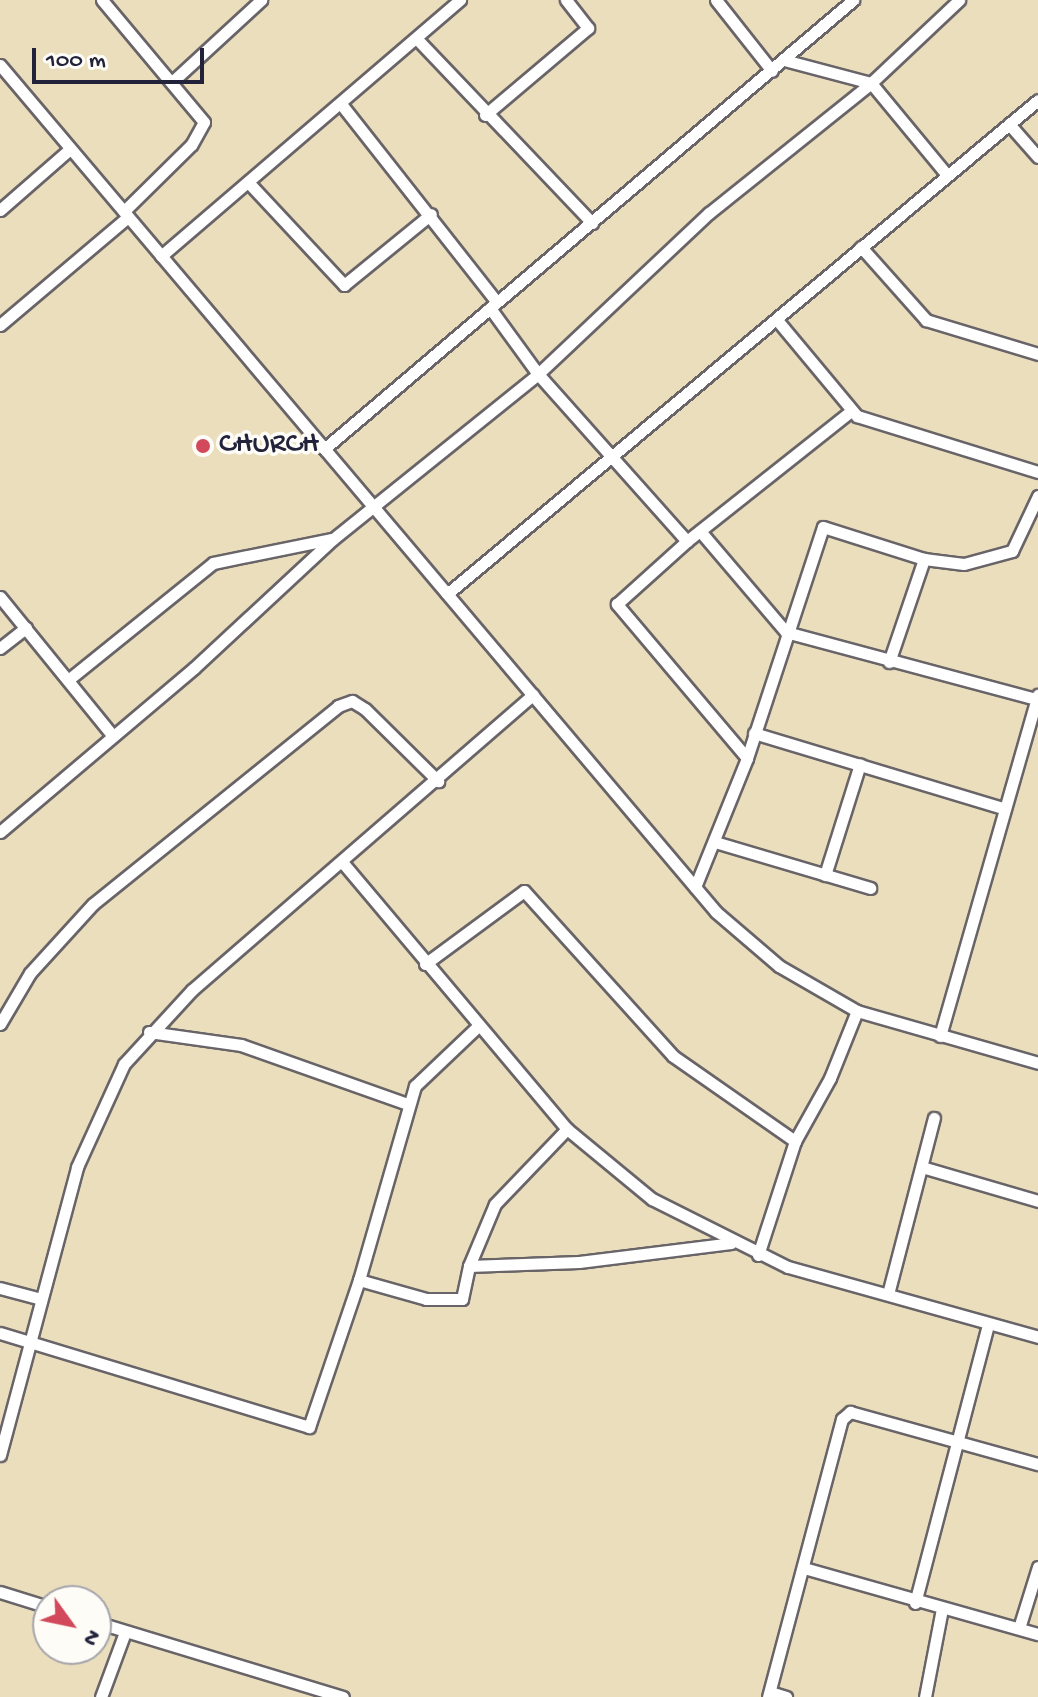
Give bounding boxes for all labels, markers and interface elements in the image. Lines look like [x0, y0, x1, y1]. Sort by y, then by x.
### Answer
scale bar [36, 32, 208, 82]
text: 100 m [46, 47, 106, 76]
place label: CHURCH [219, 428, 319, 464]
marker: CHURCH [194, 437, 212, 455]
north arrow [32, 1585, 112, 1665]
text: N [76, 1624, 105, 1650]

